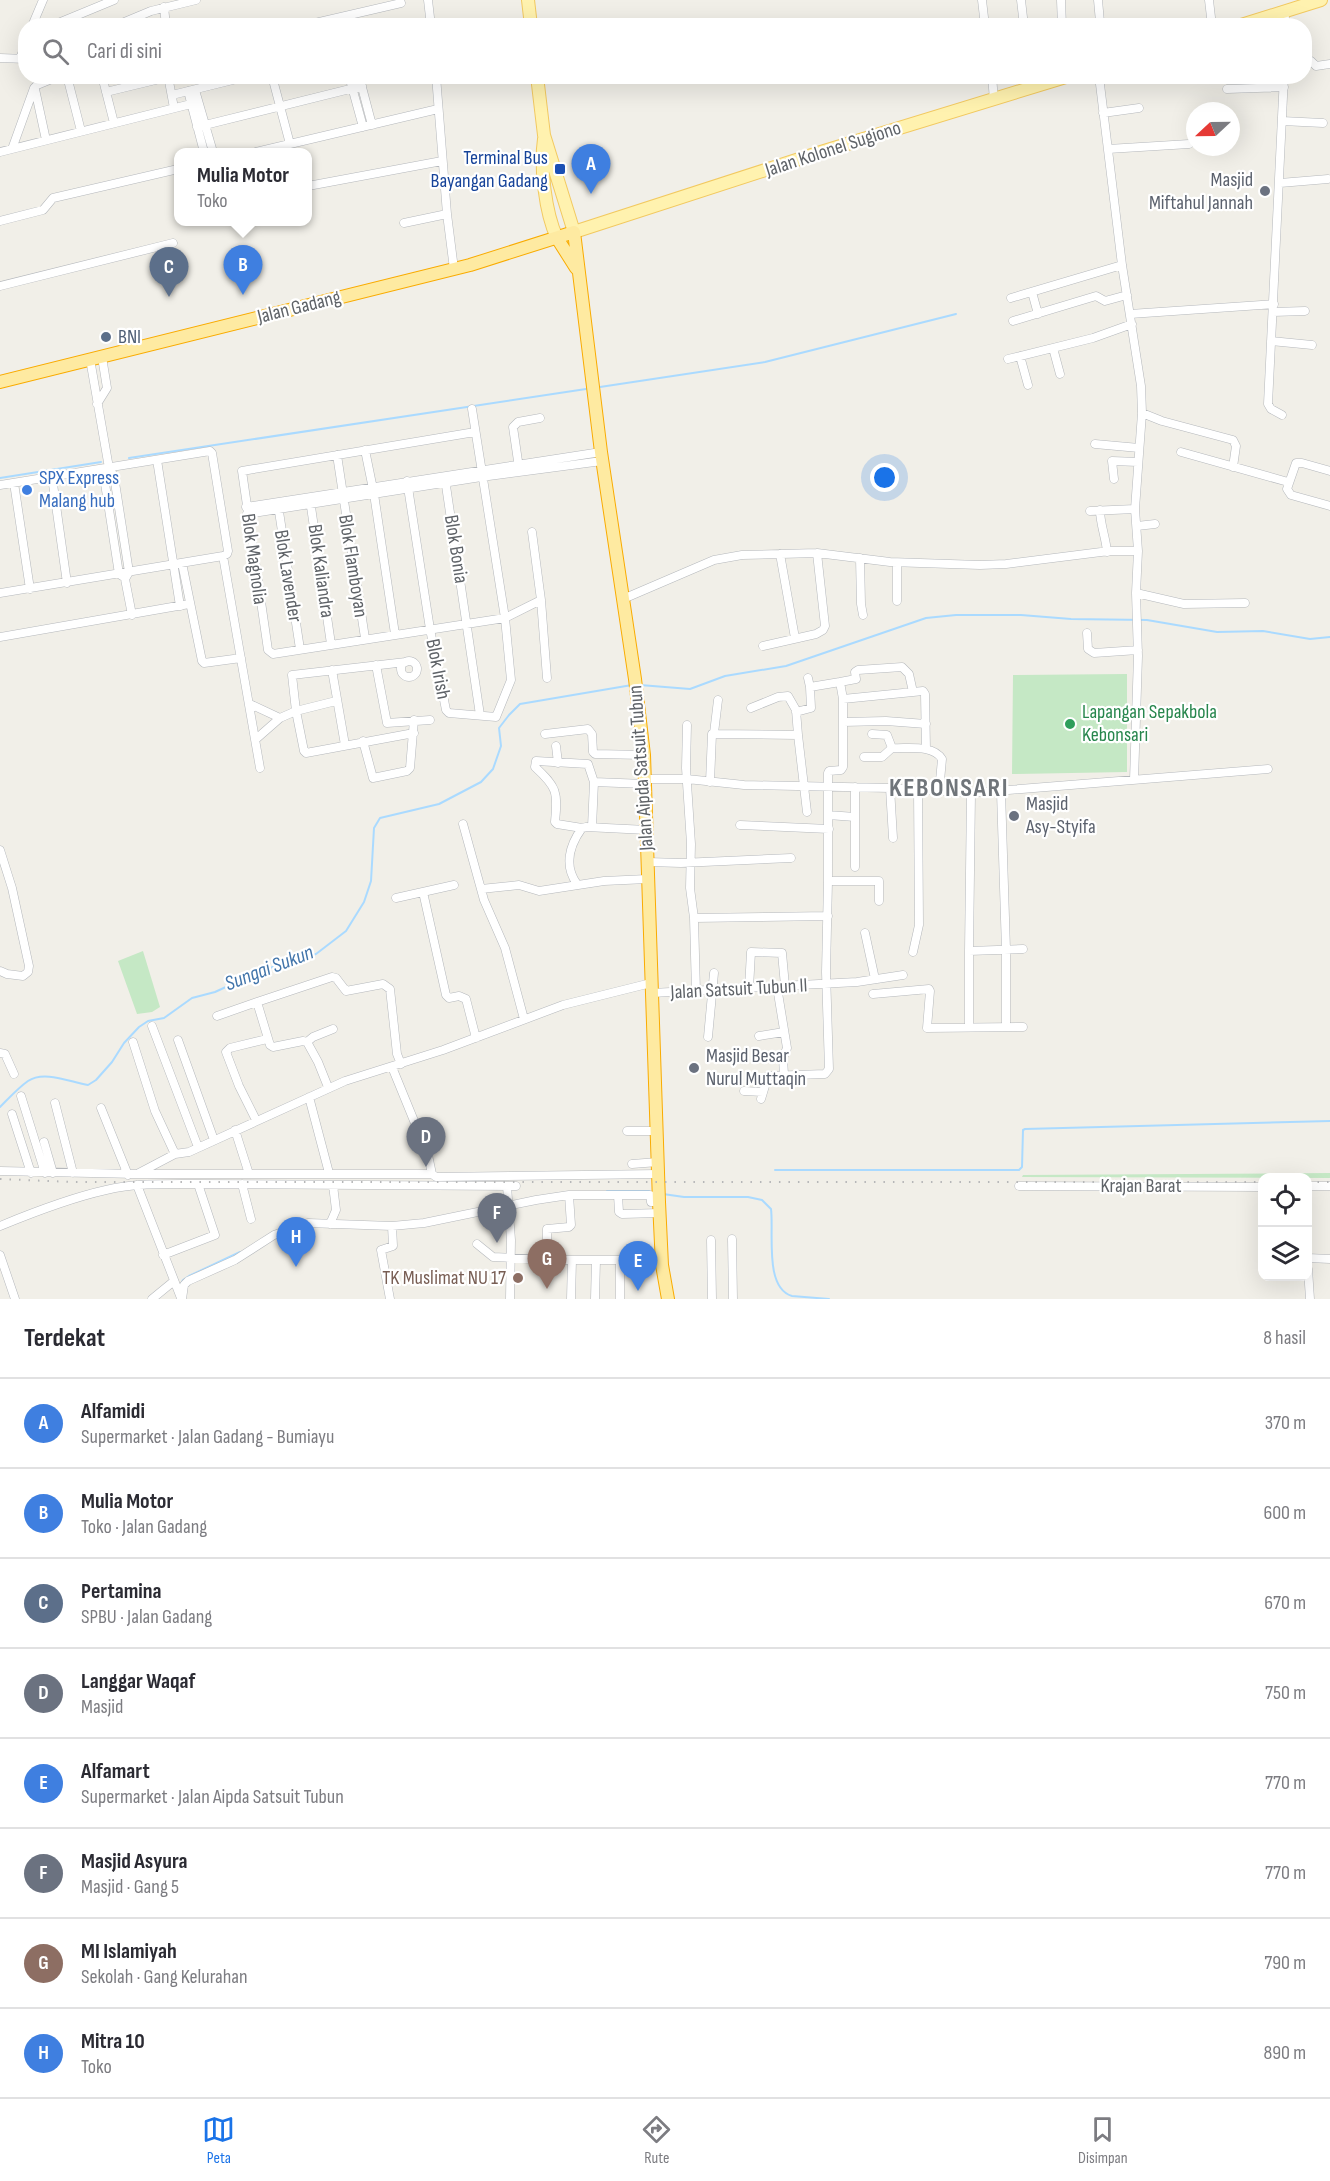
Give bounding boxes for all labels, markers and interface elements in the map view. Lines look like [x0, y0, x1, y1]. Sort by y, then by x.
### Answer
search box [18, 18, 1312, 84]
icon: search [39, 35, 72, 68]
text: Cari di sini [87, 38, 162, 65]
north arrow [1186, 102, 1240, 156]
street label: Jalan Kolonel Sugiono [761, 116, 904, 183]
pin: A [572, 144, 610, 194]
place label: Terminal Bus Bayangan Gadang [430, 146, 548, 193]
popup [174, 148, 312, 226]
text: Mulia Motor [197, 162, 289, 189]
marker: Terminal Bus Bayangan Gadang [553, 162, 567, 176]
place label: Masjid Miftahul Jannah [1149, 168, 1253, 215]
marker: Masjid Miftahul Jannah [1258, 184, 1272, 198]
text: Toko [197, 189, 228, 213]
pin: B [224, 246, 262, 295]
pin: C [150, 248, 188, 297]
street label: Jalan Gadang [254, 285, 343, 329]
place label: BNI [118, 325, 141, 349]
marker: BNI [99, 330, 113, 344]
your location [870, 463, 899, 492]
place label: SPX Express Malang hub [39, 466, 119, 513]
marker: SPX Express Malang hub [20, 483, 34, 497]
street label: Blok Magnolia [236, 512, 272, 606]
street label: Blok Flamboyan [333, 513, 373, 619]
street label: Blok Bonia [439, 513, 473, 585]
street label: Blok Kaliandra [303, 523, 339, 619]
street label: Blok Lavender [269, 528, 307, 624]
street label: Blok Irish [420, 637, 456, 701]
street label: Jalan Aipda Satsuit Tubun [623, 684, 659, 853]
place label: Lapangan Sepakbola Kebonsari [1082, 700, 1217, 747]
marker: Lapangan Sepakbola Kebonsari [1063, 717, 1077, 731]
district label: KEBONSARI [889, 773, 1009, 804]
place label: Masjid Asy-Styifa [1025, 792, 1096, 839]
marker: Masjid Asy-Styifa [1007, 809, 1021, 823]
water label: Sungai Sukun [221, 940, 317, 996]
street label: Jalan Satsuit Tubun II [669, 973, 808, 1005]
place label: Masjid Besar Nurul Muttaqin [706, 1044, 806, 1091]
marker: Masjid Besar Nurul Muttaqin [687, 1061, 701, 1075]
pin: D [406, 1118, 446, 1167]
map controls [1258, 1173, 1312, 1281]
button: locate [1258, 1173, 1312, 1227]
street label: Krajan Barat [1101, 1174, 1181, 1198]
pin: F [478, 1194, 516, 1243]
pin: H [276, 1218, 316, 1267]
button: layers [1258, 1227, 1312, 1281]
pin: G [528, 1240, 566, 1289]
pin: E [618, 1242, 658, 1291]
place label: TK Muslimat NU 17 [382, 1266, 506, 1290]
marker: TK Muslimat NU 17 [511, 1271, 525, 1285]
text: Terdekat [24, 1323, 105, 1354]
text: 8 hasil [1263, 1326, 1306, 1350]
text: Alfamidi [81, 1398, 145, 1425]
text: A [39, 1411, 48, 1435]
text: 370 m [1265, 1411, 1306, 1435]
text: Supermarket · Jalan Gadang - Bumiayu [81, 1425, 334, 1449]
text: Mulia Motor [81, 1488, 173, 1515]
text: B [39, 1501, 48, 1525]
text: 600 m [1263, 1501, 1306, 1525]
text: Toko · Jalan Gadang [81, 1515, 207, 1539]
text: Pertamina [81, 1578, 162, 1605]
text: C [38, 1591, 49, 1615]
text: 670 m [1264, 1591, 1306, 1615]
text: SPBU · Jalan Gadang [81, 1605, 212, 1629]
text: Langgar Waqaf [81, 1668, 195, 1695]
text: D [38, 1681, 49, 1705]
text: 750 m [1265, 1681, 1306, 1705]
text: Masjid [81, 1695, 123, 1719]
text: Alfamart [81, 1758, 150, 1785]
text: E [39, 1771, 48, 1795]
text: 770 m [1265, 1771, 1306, 1795]
text: Supermarket · Jalan Aipda Satsuit Tubun [81, 1785, 344, 1809]
text: Masjid Asyura [81, 1848, 187, 1875]
text: F [39, 1861, 48, 1885]
text: 770 m [1265, 1861, 1306, 1885]
text: Masjid · Gang 5 [81, 1875, 179, 1899]
text: MI Islamiyah [81, 1938, 177, 1965]
text: G [38, 1951, 49, 1975]
text: 790 m [1264, 1951, 1306, 1975]
text: Sekolah · Gang Kelurahan [81, 1965, 248, 1989]
text: Mitra 10 [81, 2028, 145, 2055]
text: H [38, 2041, 49, 2065]
text: 890 m [1263, 2041, 1306, 2065]
text: Toko [81, 2055, 112, 2079]
tab: Peta [202, 2113, 235, 2168]
tab: Rute [640, 2113, 673, 2168]
tab: Disimpan [1078, 2113, 1128, 2168]

